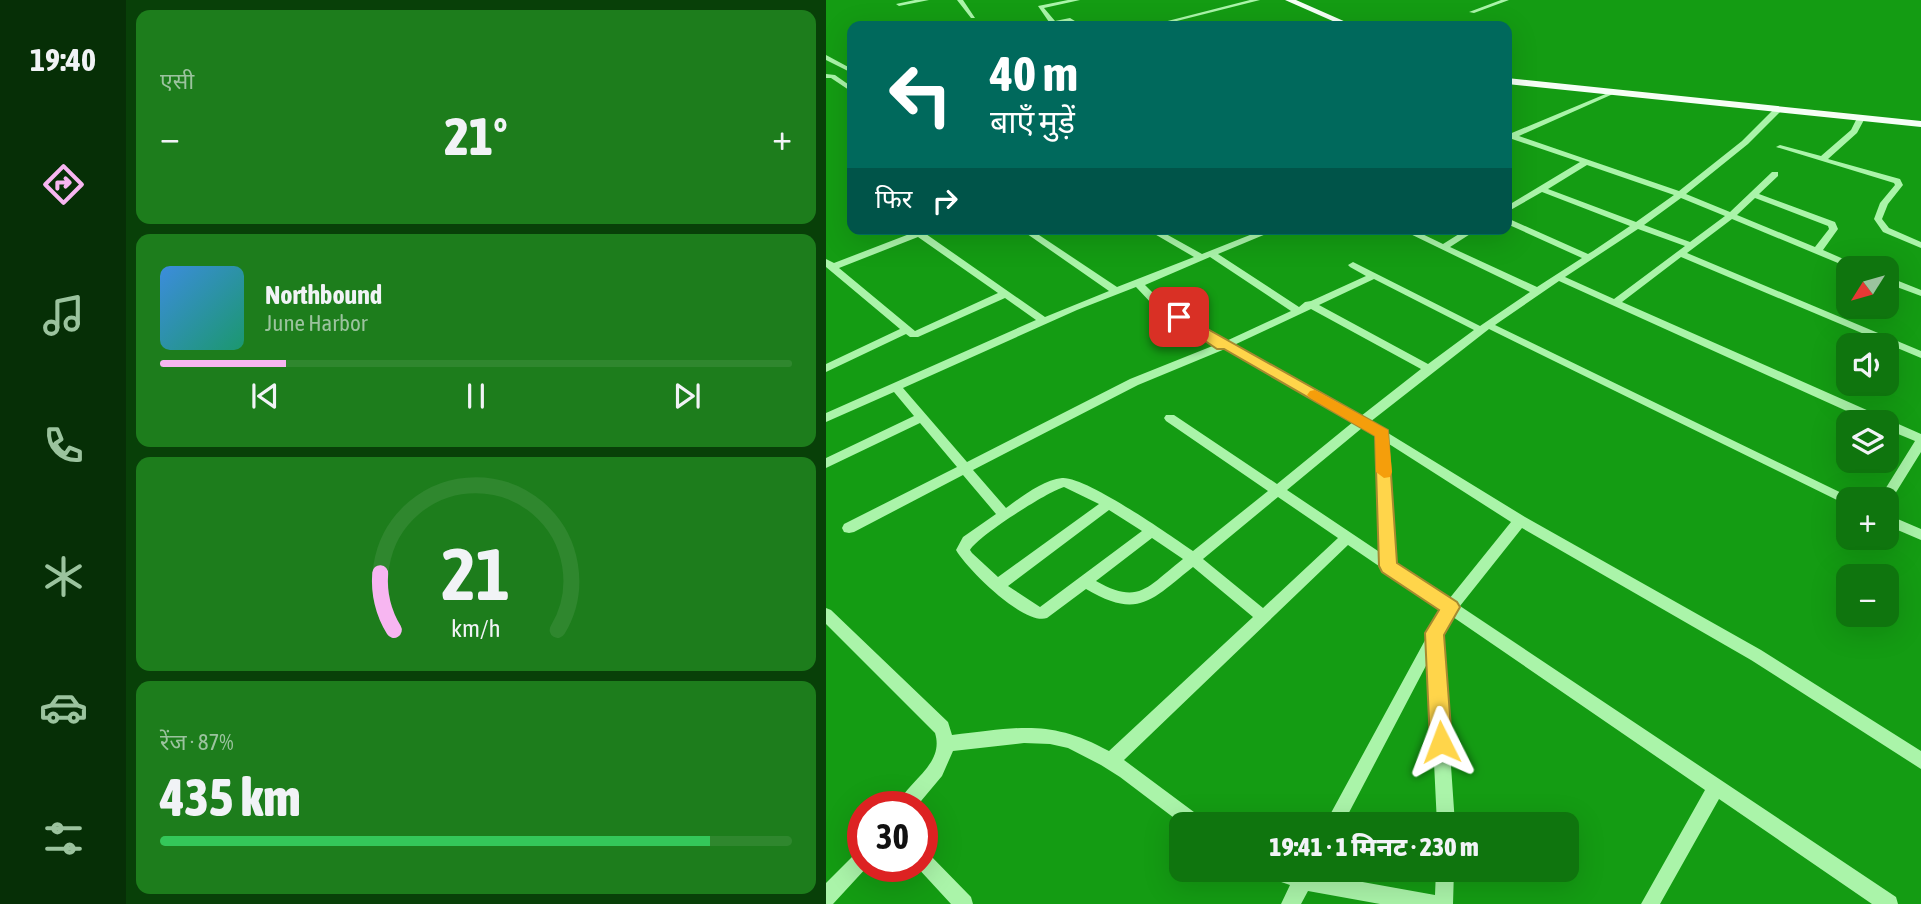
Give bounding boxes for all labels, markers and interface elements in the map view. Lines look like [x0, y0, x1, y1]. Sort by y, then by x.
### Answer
text: 19:40 [30, 41, 96, 78]
text: 40 m [990, 45, 1078, 101]
icon: left [875, 49, 966, 140]
text: एसी [160, 68, 194, 94]
text: बाएँ मुड़ें [990, 103, 1075, 140]
text: 21° [444, 106, 508, 166]
text: − [160, 115, 180, 158]
text: + [772, 115, 792, 158]
icon: directions [39, 160, 88, 209]
icon: right [926, 182, 964, 220]
text: फिर [875, 184, 912, 214]
north arrow [1836, 256, 1899, 318]
map controls [1836, 256, 1899, 627]
text: Northbound [265, 280, 382, 310]
pin [1149, 287, 1209, 347]
icon: music [39, 291, 88, 340]
icon: arrive [1160, 298, 1198, 336]
text: June Harbor [265, 310, 368, 336]
button: sound [1836, 333, 1899, 396]
icon: previous [246, 377, 284, 415]
icon: pause [457, 377, 495, 415]
icon: next [668, 377, 706, 415]
button: layers [1836, 410, 1899, 473]
icon: phone [39, 421, 88, 470]
button: + [1836, 487, 1899, 550]
text: 21 [442, 532, 510, 615]
icon: climate [39, 552, 88, 601]
button: − [1836, 564, 1899, 627]
text: km/h [451, 614, 501, 642]
icon: car [39, 683, 88, 732]
position arrow [1404, 705, 1478, 779]
text: रेंज · 87% [160, 729, 234, 755]
text: 435 km [160, 767, 301, 827]
speed limit sign: 30 [847, 791, 938, 882]
icon: filters [39, 814, 88, 863]
text: 19:41 · 1 मिनट · 230 m [1269, 832, 1479, 862]

